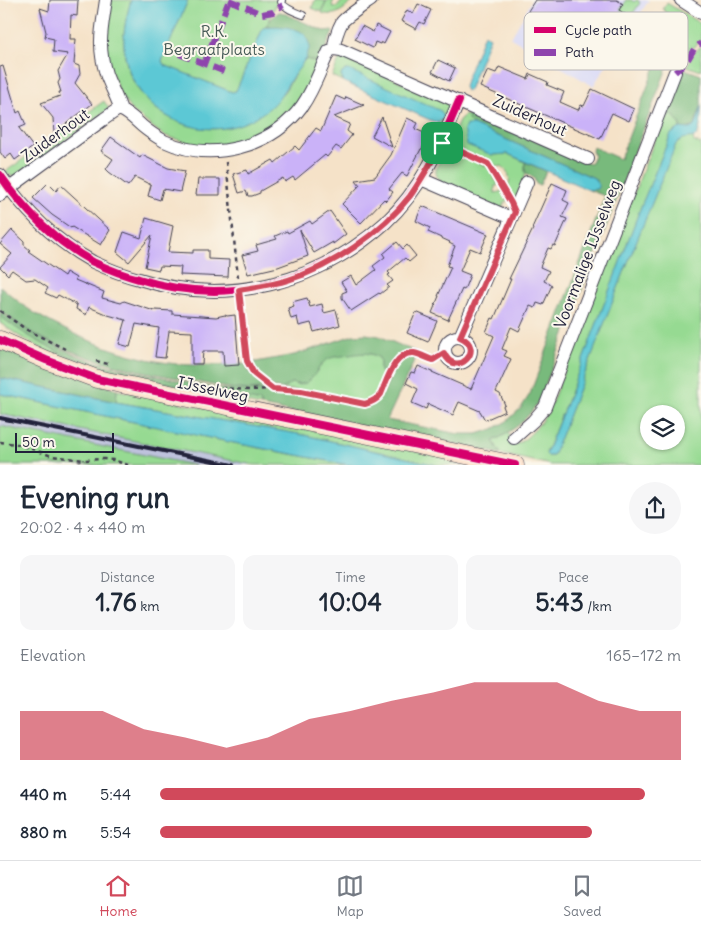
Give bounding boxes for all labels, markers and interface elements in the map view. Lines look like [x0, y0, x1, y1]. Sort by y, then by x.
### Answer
legend [524, 12, 688, 70]
park label: R.K. Begraafplaats [163, 21, 265, 59]
text: Cycle path [565, 21, 632, 39]
text: Path [565, 43, 594, 61]
street label: Zuiderhout [490, 90, 571, 140]
street label: Zuiderhout [17, 103, 93, 166]
pin [421, 122, 463, 164]
icon: arrive [428, 129, 456, 157]
street label: Voormalige IJsselweg [549, 177, 625, 331]
street label: IJsselweg [176, 372, 250, 406]
map controls [640, 405, 685, 450]
button: layers [640, 405, 685, 450]
scale bar [15, 430, 114, 453]
text: 50 m [22, 433, 55, 451]
text: Evening run [20, 480, 170, 516]
button: share [629, 482, 681, 534]
text: 20:02 · 4 × 440 m [20, 517, 145, 537]
text: Distance [100, 568, 155, 586]
text: Time [335, 568, 366, 586]
text: Pace [558, 568, 589, 586]
text: 1.76 [95, 586, 137, 618]
text: 10:04 [319, 586, 382, 618]
text: 5:43 [535, 586, 584, 618]
text: km [137, 597, 160, 615]
text: /km [584, 597, 612, 615]
text: Elevation [20, 645, 86, 665]
text: 165–172 m [606, 645, 681, 665]
text: 440 m [20, 784, 67, 804]
text: 5:44 [100, 784, 131, 804]
text: 880 m [20, 822, 67, 842]
text: 5:54 [100, 822, 131, 842]
tab: Home [99, 872, 137, 920]
tab: Map [336, 872, 364, 920]
tab: Saved [563, 872, 601, 920]

